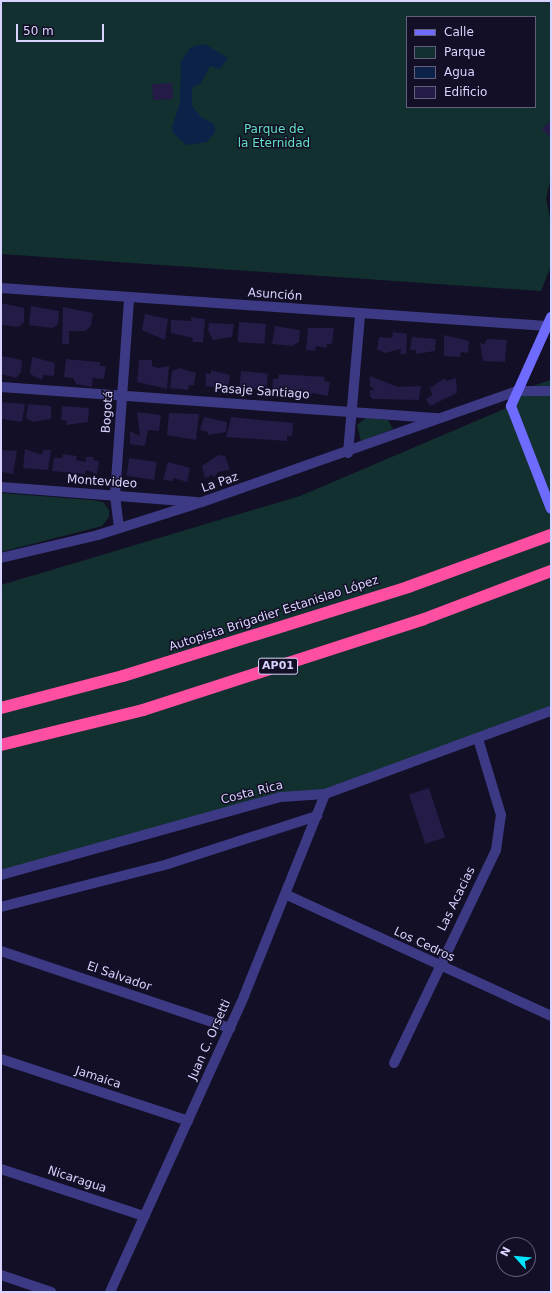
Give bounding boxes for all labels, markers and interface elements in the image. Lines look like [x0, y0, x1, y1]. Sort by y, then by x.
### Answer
scale bar [18, 16, 106, 42]
legend [406, 16, 536, 108]
text: 50 m [23, 24, 54, 38]
text: Calle [444, 25, 474, 39]
text: Parque [444, 45, 485, 59]
text: Agua [444, 65, 475, 79]
text: Edificio [444, 85, 487, 99]
park label: Parque de la Eternidad [238, 123, 310, 151]
street label: Asunción [247, 286, 303, 304]
street label: Pasaje Santiago [214, 382, 310, 402]
street label: Bogotá [99, 390, 117, 434]
street label: La Paz [200, 470, 240, 496]
street label: Montevideo [67, 472, 137, 492]
street label: Autopista Brigadier Estanislao López [167, 573, 381, 655]
road number: AP01 [258, 657, 298, 675]
street label: Costa Rica [219, 778, 285, 808]
street label: Las Acacias [435, 865, 479, 933]
street label: Los Cedros [391, 925, 457, 965]
street label: El Salvador [85, 959, 153, 995]
street label: Juan C. Orsetti [186, 997, 234, 1083]
street label: Jamaica [73, 1064, 123, 1092]
street label: Nicaragua [46, 1164, 108, 1196]
north arrow [496, 1237, 536, 1277]
text: N [498, 1245, 514, 1259]

